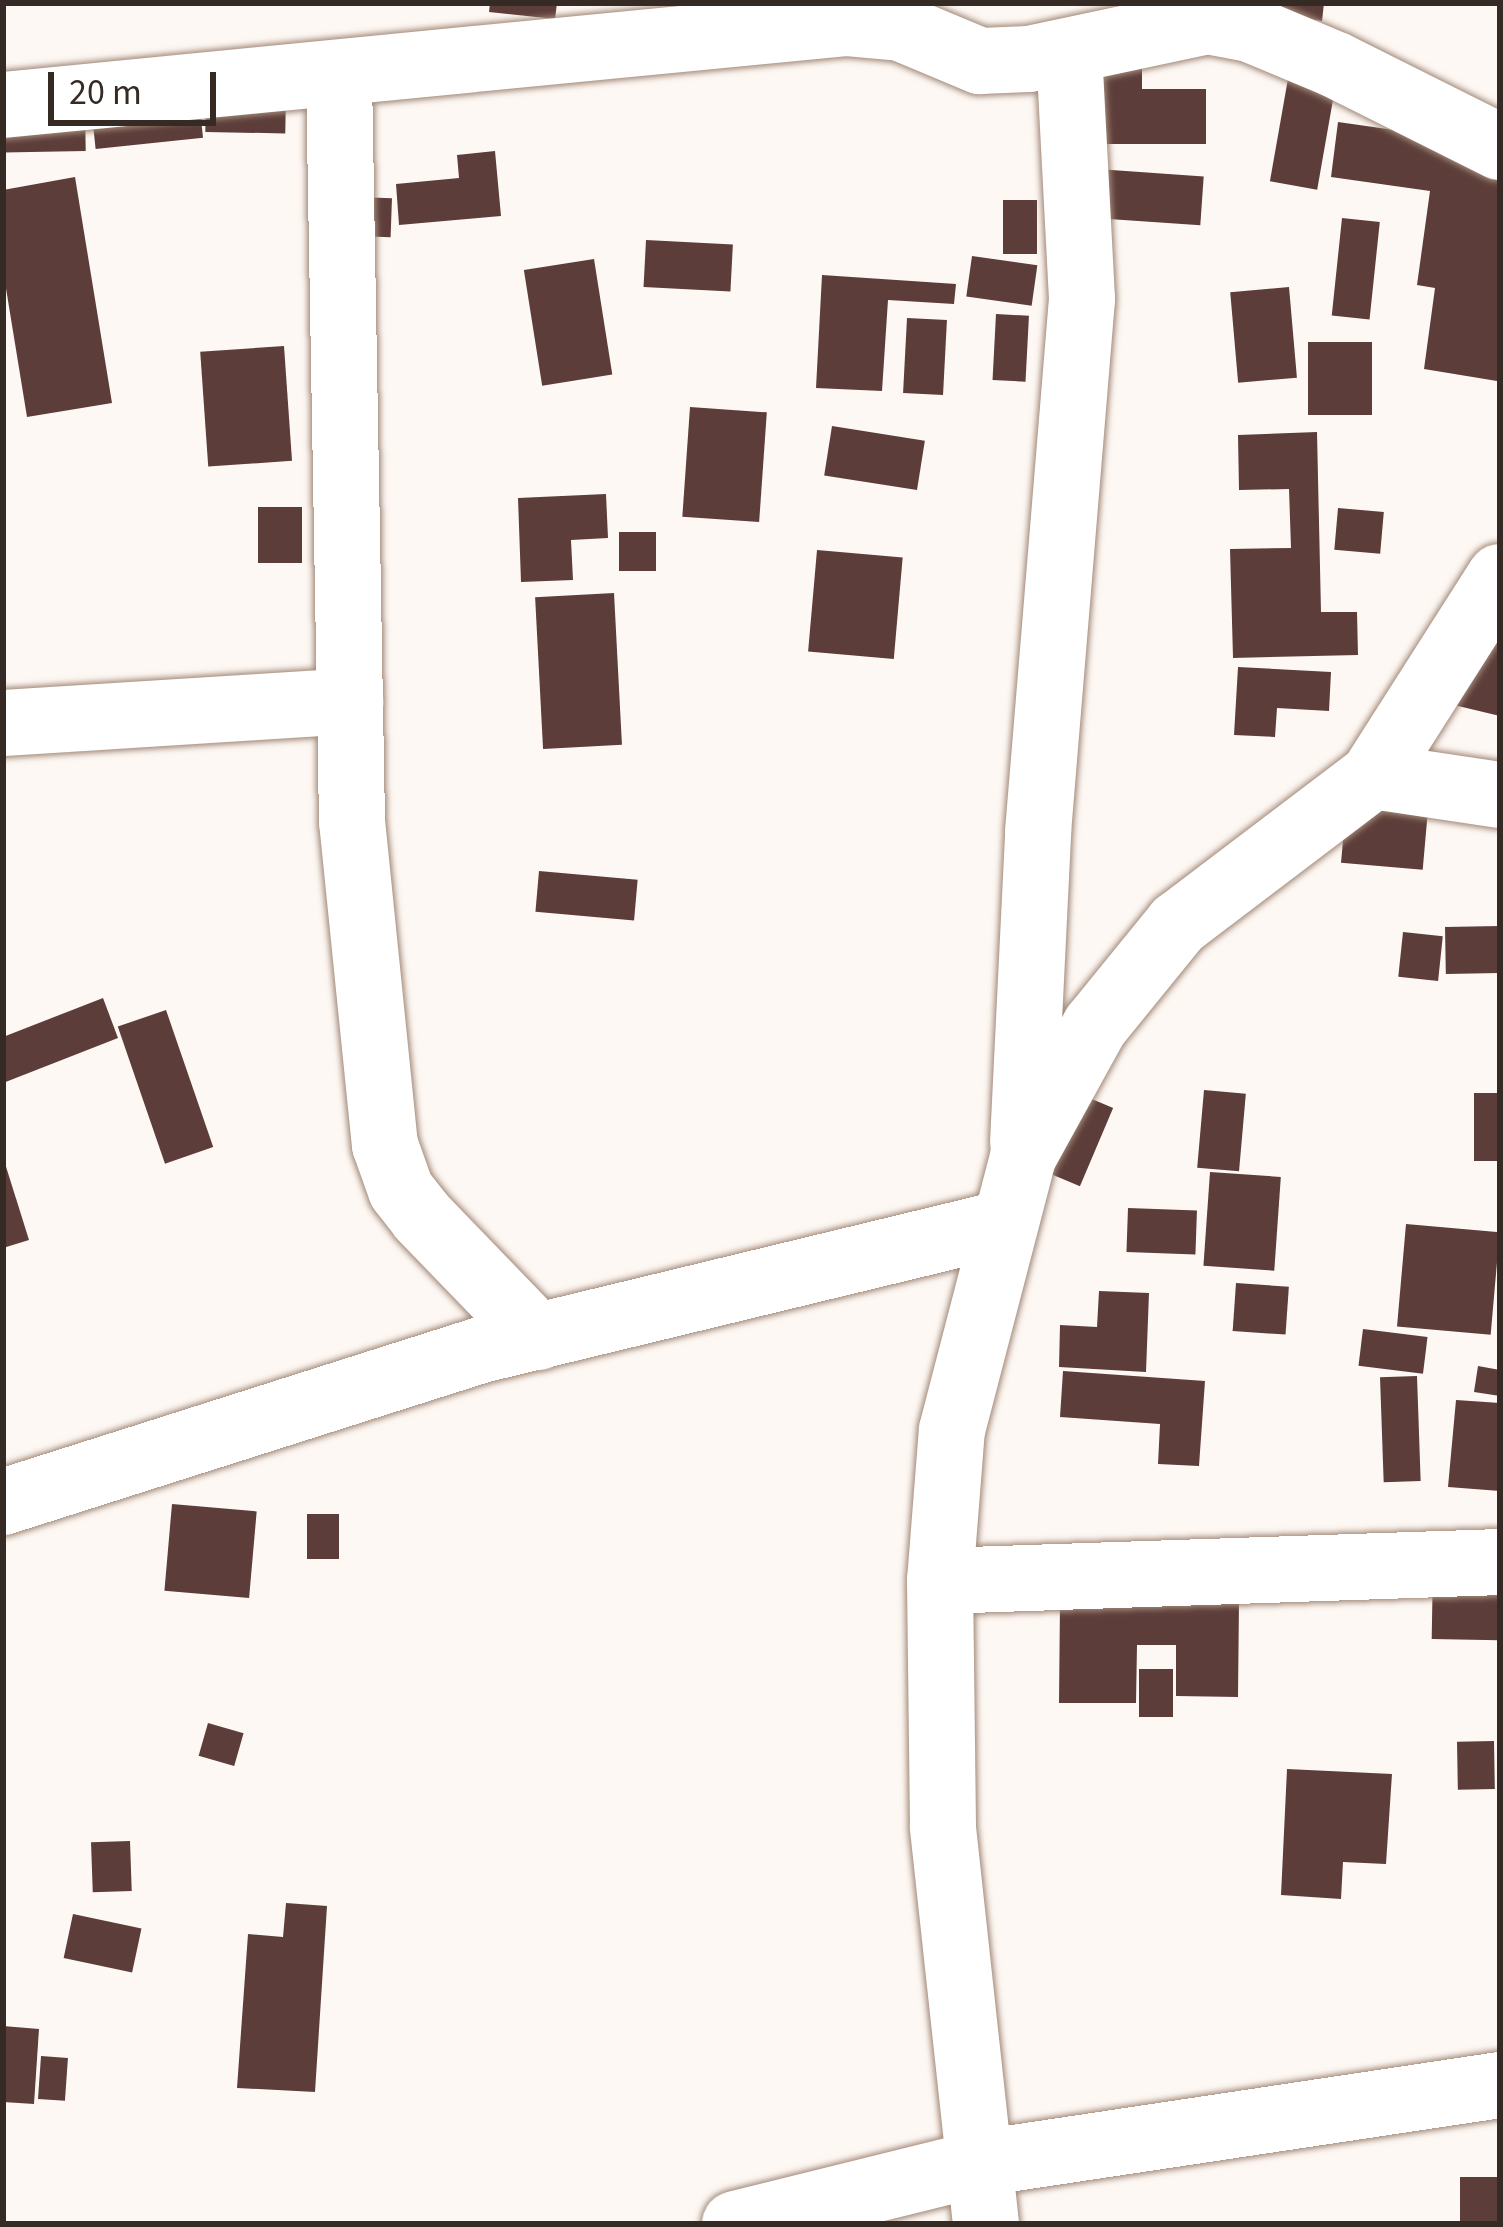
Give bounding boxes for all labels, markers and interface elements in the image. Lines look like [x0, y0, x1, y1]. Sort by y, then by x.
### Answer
scale bar [54, 48, 222, 122]
text: 20 m [69, 67, 142, 118]

